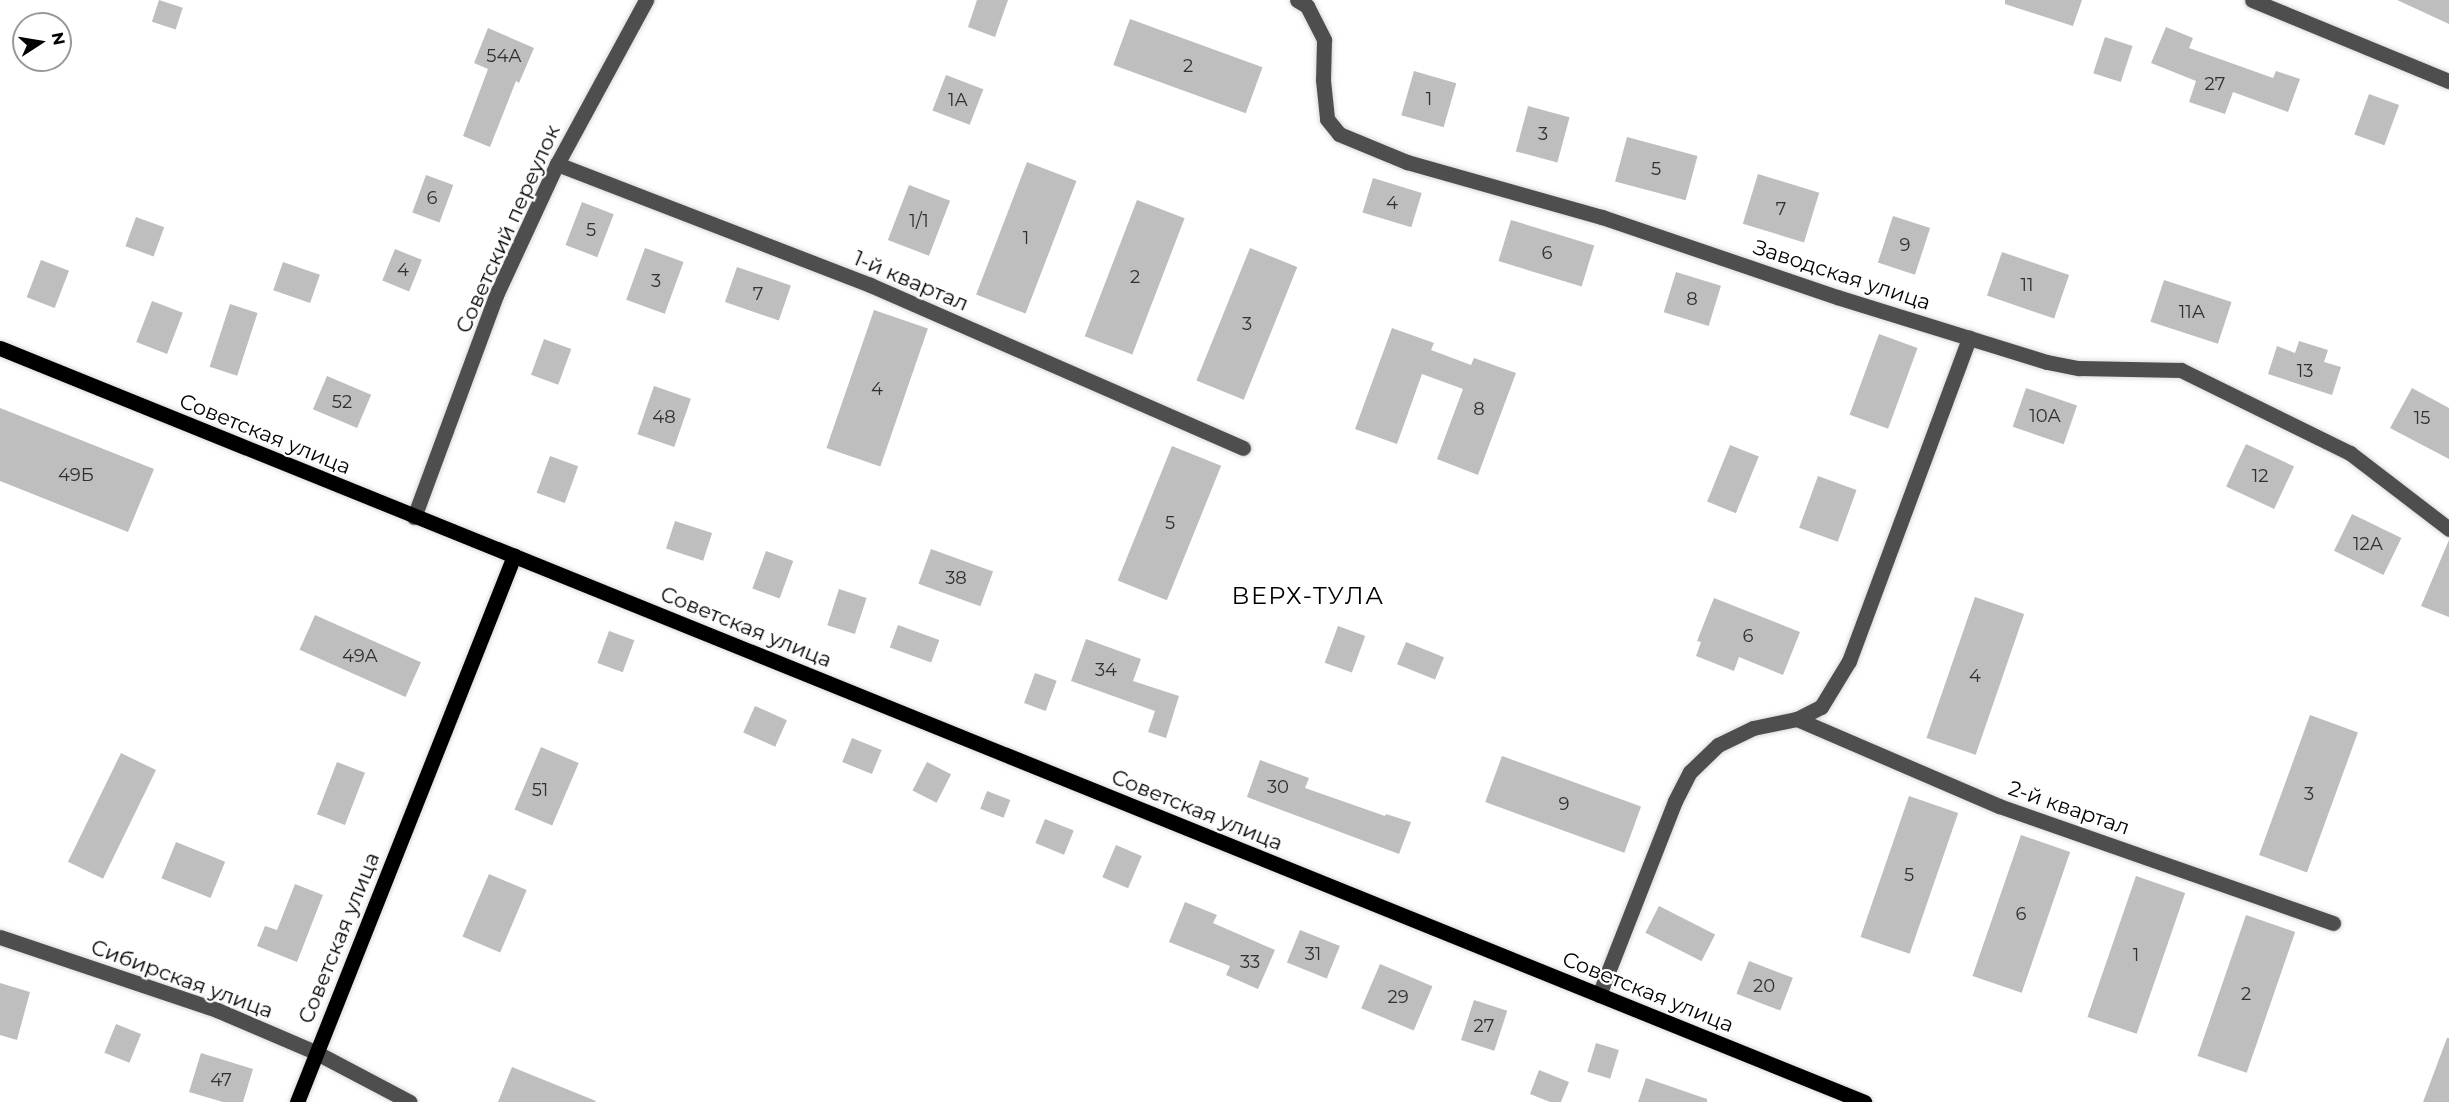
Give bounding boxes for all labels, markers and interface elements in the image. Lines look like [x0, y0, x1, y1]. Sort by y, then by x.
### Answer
north arrow [12, 12, 72, 72]
text: N [48, 30, 69, 47]
house number: 54А [486, 45, 522, 67]
house number: 2 [1183, 55, 1193, 77]
house number: 27 [2205, 73, 2225, 95]
house number: 1 [1426, 88, 1432, 110]
house number: 1А [948, 89, 968, 111]
street label: Советский переулок [451, 121, 565, 337]
house number: 3 [1538, 123, 1548, 145]
house number: 5 [1651, 158, 1661, 180]
house number: 6 [427, 187, 437, 209]
house number: 4 [1386, 192, 1398, 214]
house number: 7 [1776, 198, 1786, 220]
house number: 1/1 [909, 210, 929, 232]
house number: 5 [586, 219, 596, 241]
house number: 1 [1023, 227, 1029, 249]
street label: Заводская улица [1750, 234, 1934, 316]
house number: 9 [1900, 234, 1910, 256]
house number: 6 [1542, 242, 1552, 264]
street label: 1-й квартал [850, 246, 972, 316]
house number: 4 [397, 259, 409, 281]
house number: 2 [1130, 266, 1140, 288]
house number: 3 [651, 270, 661, 292]
house number: 11 [2021, 274, 2033, 296]
house number: 7 [753, 283, 763, 305]
house number: 8 [1686, 288, 1698, 310]
house number: 11А [2179, 301, 2205, 323]
house number: 3 [1242, 313, 1252, 335]
house number: 13 [2297, 360, 2313, 382]
house number: 4 [871, 378, 883, 400]
street label: Советская улица [176, 388, 354, 480]
house number: 52 [332, 391, 352, 413]
house number: 8 [1473, 398, 1485, 420]
house number: 10А [2029, 405, 2061, 427]
house number: 48 [652, 406, 676, 428]
house number: 15 [2414, 407, 2430, 429]
house number: 49Б [58, 464, 94, 486]
house number: 12 [2252, 465, 2268, 487]
house number: 5 [1165, 512, 1175, 534]
house number: 12А [2353, 533, 2383, 555]
house number: 38 [945, 567, 967, 589]
street label: Советская улица [657, 581, 835, 673]
district label: ВЕРХ-ТУЛА [1231, 582, 1385, 610]
house number: 6 [1743, 625, 1753, 647]
house number: 49А [342, 645, 378, 667]
house number: 34 [1095, 659, 1117, 681]
house number: 4 [1969, 665, 1981, 687]
street label: Советская улица [1108, 764, 1286, 856]
house number: 30 [1267, 776, 1289, 798]
street label: 2-й квартал [2005, 776, 2133, 840]
house number: 51 [532, 779, 548, 801]
house number: 3 [2304, 783, 2314, 805]
house number: 9 [1559, 793, 1569, 815]
street label: Советская улица [293, 849, 385, 1027]
house number: 5 [1904, 864, 1914, 886]
house number: 6 [2016, 903, 2026, 925]
street label: Сибирская улица [87, 934, 277, 1024]
house number: 31 [1305, 943, 1321, 965]
house number: 1 [2133, 944, 2139, 966]
street label: Советская улица [1559, 946, 1737, 1038]
house number: 33 [1240, 951, 1260, 973]
house number: 20 [1753, 975, 1775, 997]
house number: 2 [2241, 983, 2251, 1005]
house number: 29 [1387, 986, 1409, 1008]
house number: 27 [1474, 1015, 1494, 1037]
house number: 47 [210, 1069, 232, 1091]

